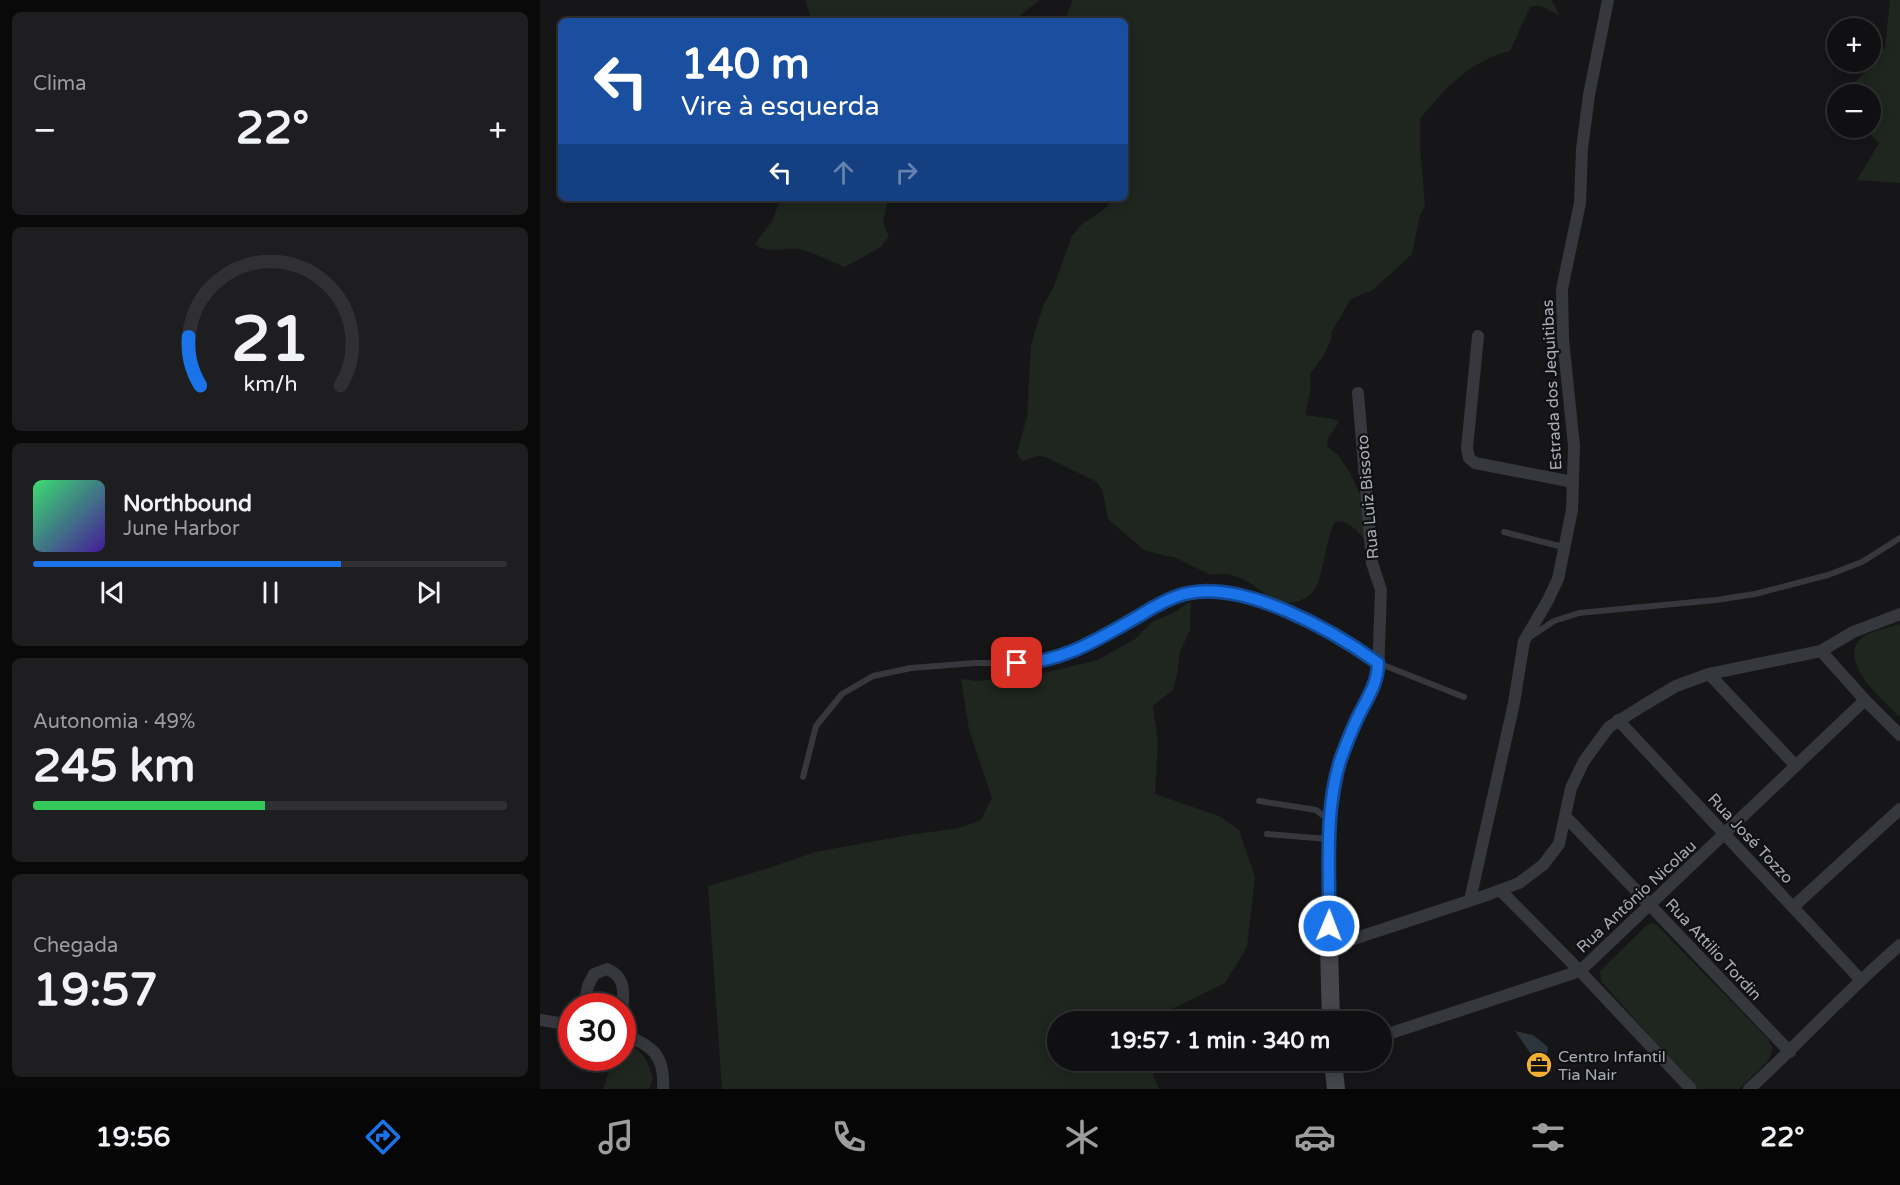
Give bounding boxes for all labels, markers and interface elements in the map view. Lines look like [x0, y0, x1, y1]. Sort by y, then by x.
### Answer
map controls [1827, 18, 1881, 138]
button: + [1827, 18, 1881, 72]
text: 140 m [681, 39, 810, 90]
icon: left [582, 42, 660, 120]
text: Clima [33, 72, 86, 96]
button: − [1827, 84, 1881, 138]
text: Vire à esquerda [681, 90, 880, 123]
text: 22° [236, 102, 309, 156]
text: − [33, 111, 57, 150]
text: + [488, 111, 507, 150]
icon: left [764, 156, 797, 189]
icon: ahead [827, 156, 860, 189]
icon: right [890, 156, 923, 189]
street label: Estrada dos Jequitibas [1538, 299, 1566, 471]
text: 21 [231, 303, 309, 378]
text: km/h [243, 372, 297, 398]
street label: Rua Luiz Bissoto [1353, 434, 1383, 560]
text: Northbound [123, 491, 252, 517]
text: June Harbor [123, 517, 240, 541]
icon: previous [96, 576, 129, 609]
icon: pause [254, 576, 287, 609]
icon: next [412, 576, 445, 609]
pin [991, 637, 1042, 688]
icon: arrive [1000, 646, 1033, 679]
text: Autonomia · 49% [33, 710, 195, 734]
text: 245 km [33, 740, 195, 794]
street label: Rua José Tozzo [1703, 789, 1797, 888]
street label: Rua Antônio Nicolau [1573, 836, 1701, 957]
position arrow [1297, 894, 1361, 958]
street label: Rua Attilio Tordin [1661, 895, 1766, 1005]
text: Chegada [33, 934, 118, 958]
text: 19:57 [33, 964, 158, 1018]
speed limit sign: 30 [558, 993, 636, 1071]
text: 19:57 · 1 min · 340 m [1109, 1028, 1330, 1054]
place label: Centro Infantil Tia Nair [1558, 1047, 1666, 1085]
office icon: Centro Infantil Tia Nair [1524, 1050, 1554, 1080]
icon: directions [362, 1116, 404, 1158]
icon: music [595, 1116, 637, 1158]
icon: phone [828, 1116, 870, 1158]
icon: climate [1061, 1116, 1103, 1158]
icon: car [1294, 1116, 1336, 1158]
icon: filters [1527, 1116, 1569, 1158]
text: 19:56 [96, 1121, 170, 1154]
text: 22° [1760, 1121, 1804, 1154]

